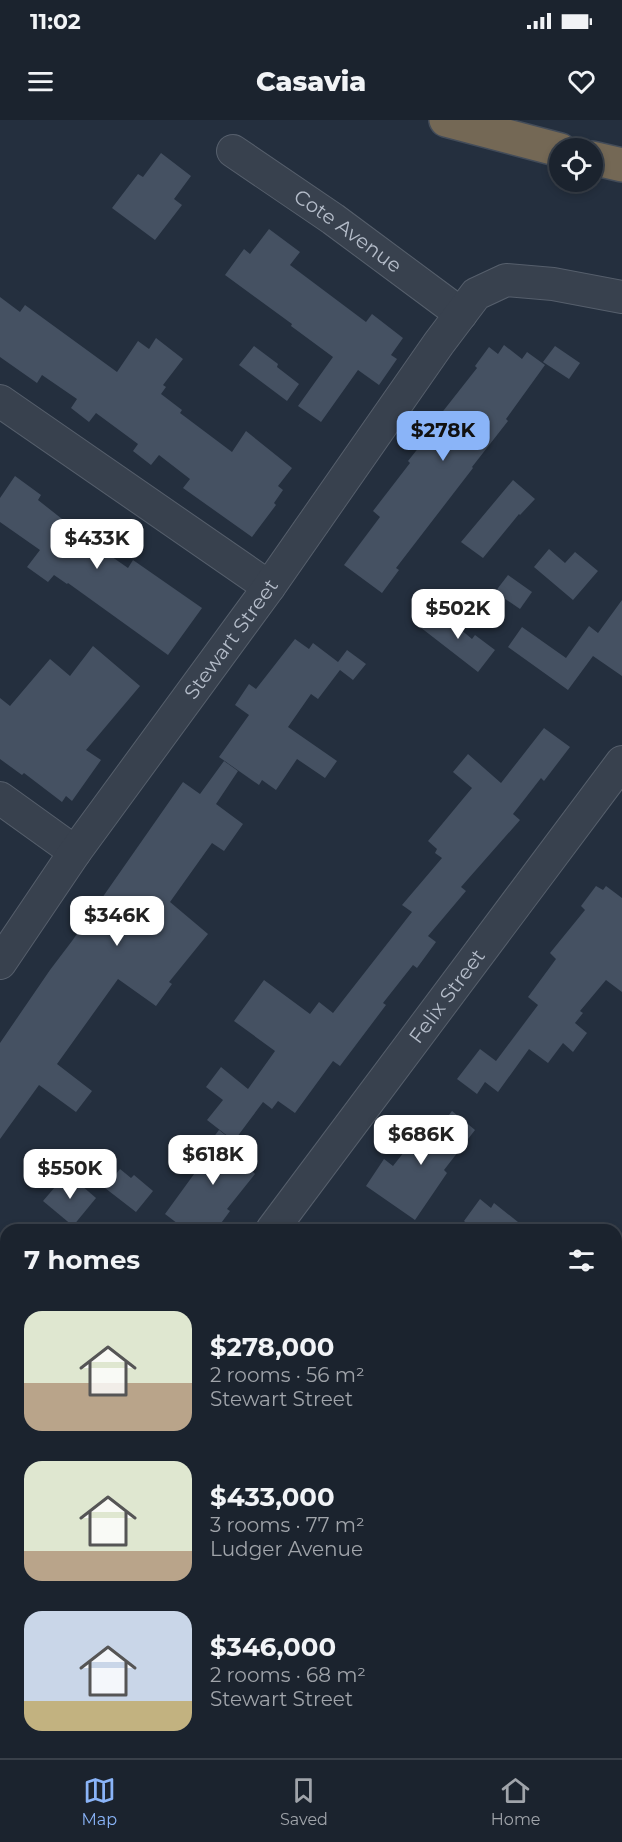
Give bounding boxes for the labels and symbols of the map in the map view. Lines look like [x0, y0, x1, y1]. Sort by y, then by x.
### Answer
street label: Cote Avenue [290, 184, 406, 278]
pin: $278K [401, 411, 485, 462]
pin: $433K [55, 519, 139, 570]
street label: Stewart Street [179, 574, 283, 704]
pin: $502K [416, 589, 500, 640]
pin: $346K [75, 896, 159, 947]
street label: Felix Street [404, 944, 490, 1048]
pin: $686K [379, 1115, 463, 1166]
pin: $618K [171, 1135, 255, 1186]
pin: $550K [28, 1149, 112, 1200]

